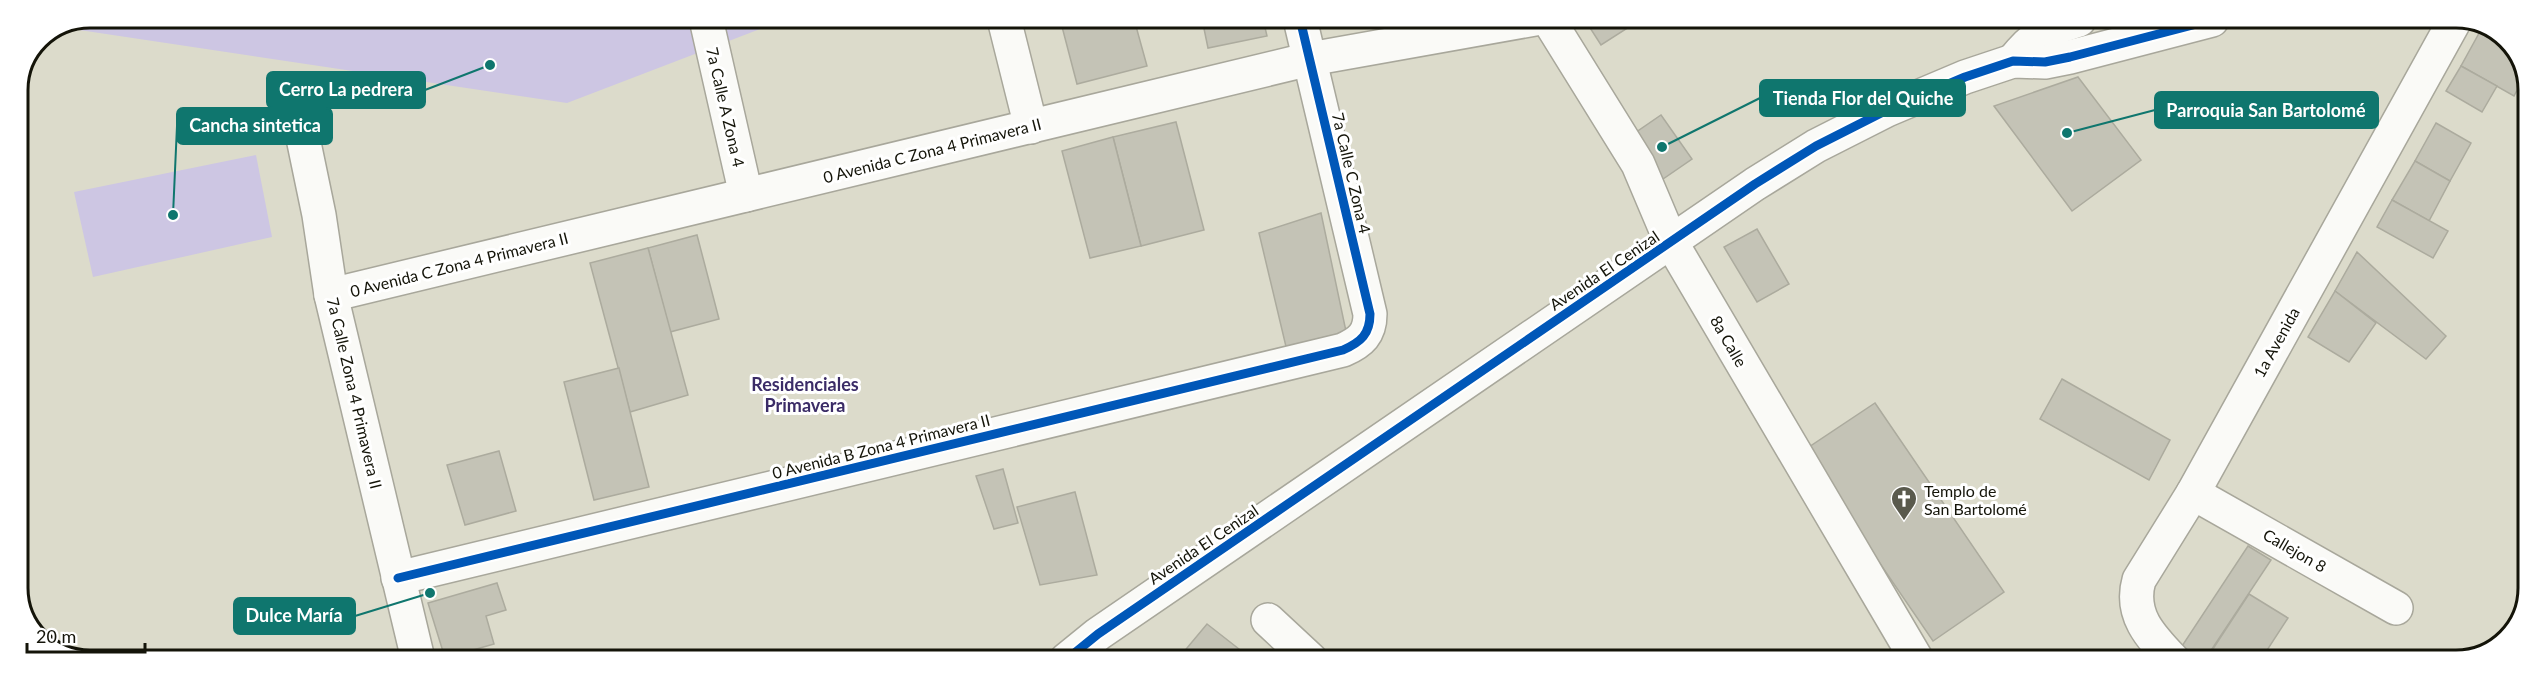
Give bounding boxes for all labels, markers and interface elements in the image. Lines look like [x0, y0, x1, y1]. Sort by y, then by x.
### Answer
street label: 7a Calle A Zona 4 [703, 45, 749, 169]
callout: Cerro La pedrera [267, 72, 425, 108]
text: Cerro La pedrera [279, 78, 413, 100]
callout: Tienda Flor del Quiche [1760, 80, 1965, 116]
text: Tienda Flor del Quiche [1773, 87, 1954, 109]
callout: Parroquia San Bartolomé [2155, 92, 2378, 128]
text: Parroquia San Bartolomé [2166, 99, 2366, 121]
callout: Cancha sintetica [177, 108, 332, 144]
street label: 7a Calle C Zona 4 [1329, 111, 1375, 235]
text: Cancha sintetica [189, 114, 321, 136]
street label: 0 Avenida C Zona 4 Primavera II [821, 114, 1043, 186]
street label: Avenida El Cenizal [1546, 226, 1662, 314]
street label: 0 Avenida C Zona 4 Primavera II [348, 228, 570, 300]
street label: 7a Calle Zona 4 Primavera II [324, 295, 386, 491]
street label: 1a Avenida [2249, 304, 2303, 380]
street label: 8a Calle [1707, 312, 1751, 370]
district label: Residenciales Primavera [751, 373, 859, 416]
street label: 0 Avenida B Zona 4 Primavera II [770, 410, 992, 482]
place label: Templo de San Bartolomé [1924, 481, 2027, 518]
church icon: Templo de San Bartolomé [1889, 484, 1919, 522]
street label: Avenida El Cenizal [1145, 500, 1261, 588]
street label: Callejon 8 [2260, 524, 2330, 576]
callout: Dulce María [234, 598, 355, 634]
text: Dulce María [245, 604, 343, 626]
scale bar [27, 616, 146, 654]
text: 20 m [36, 625, 76, 647]

